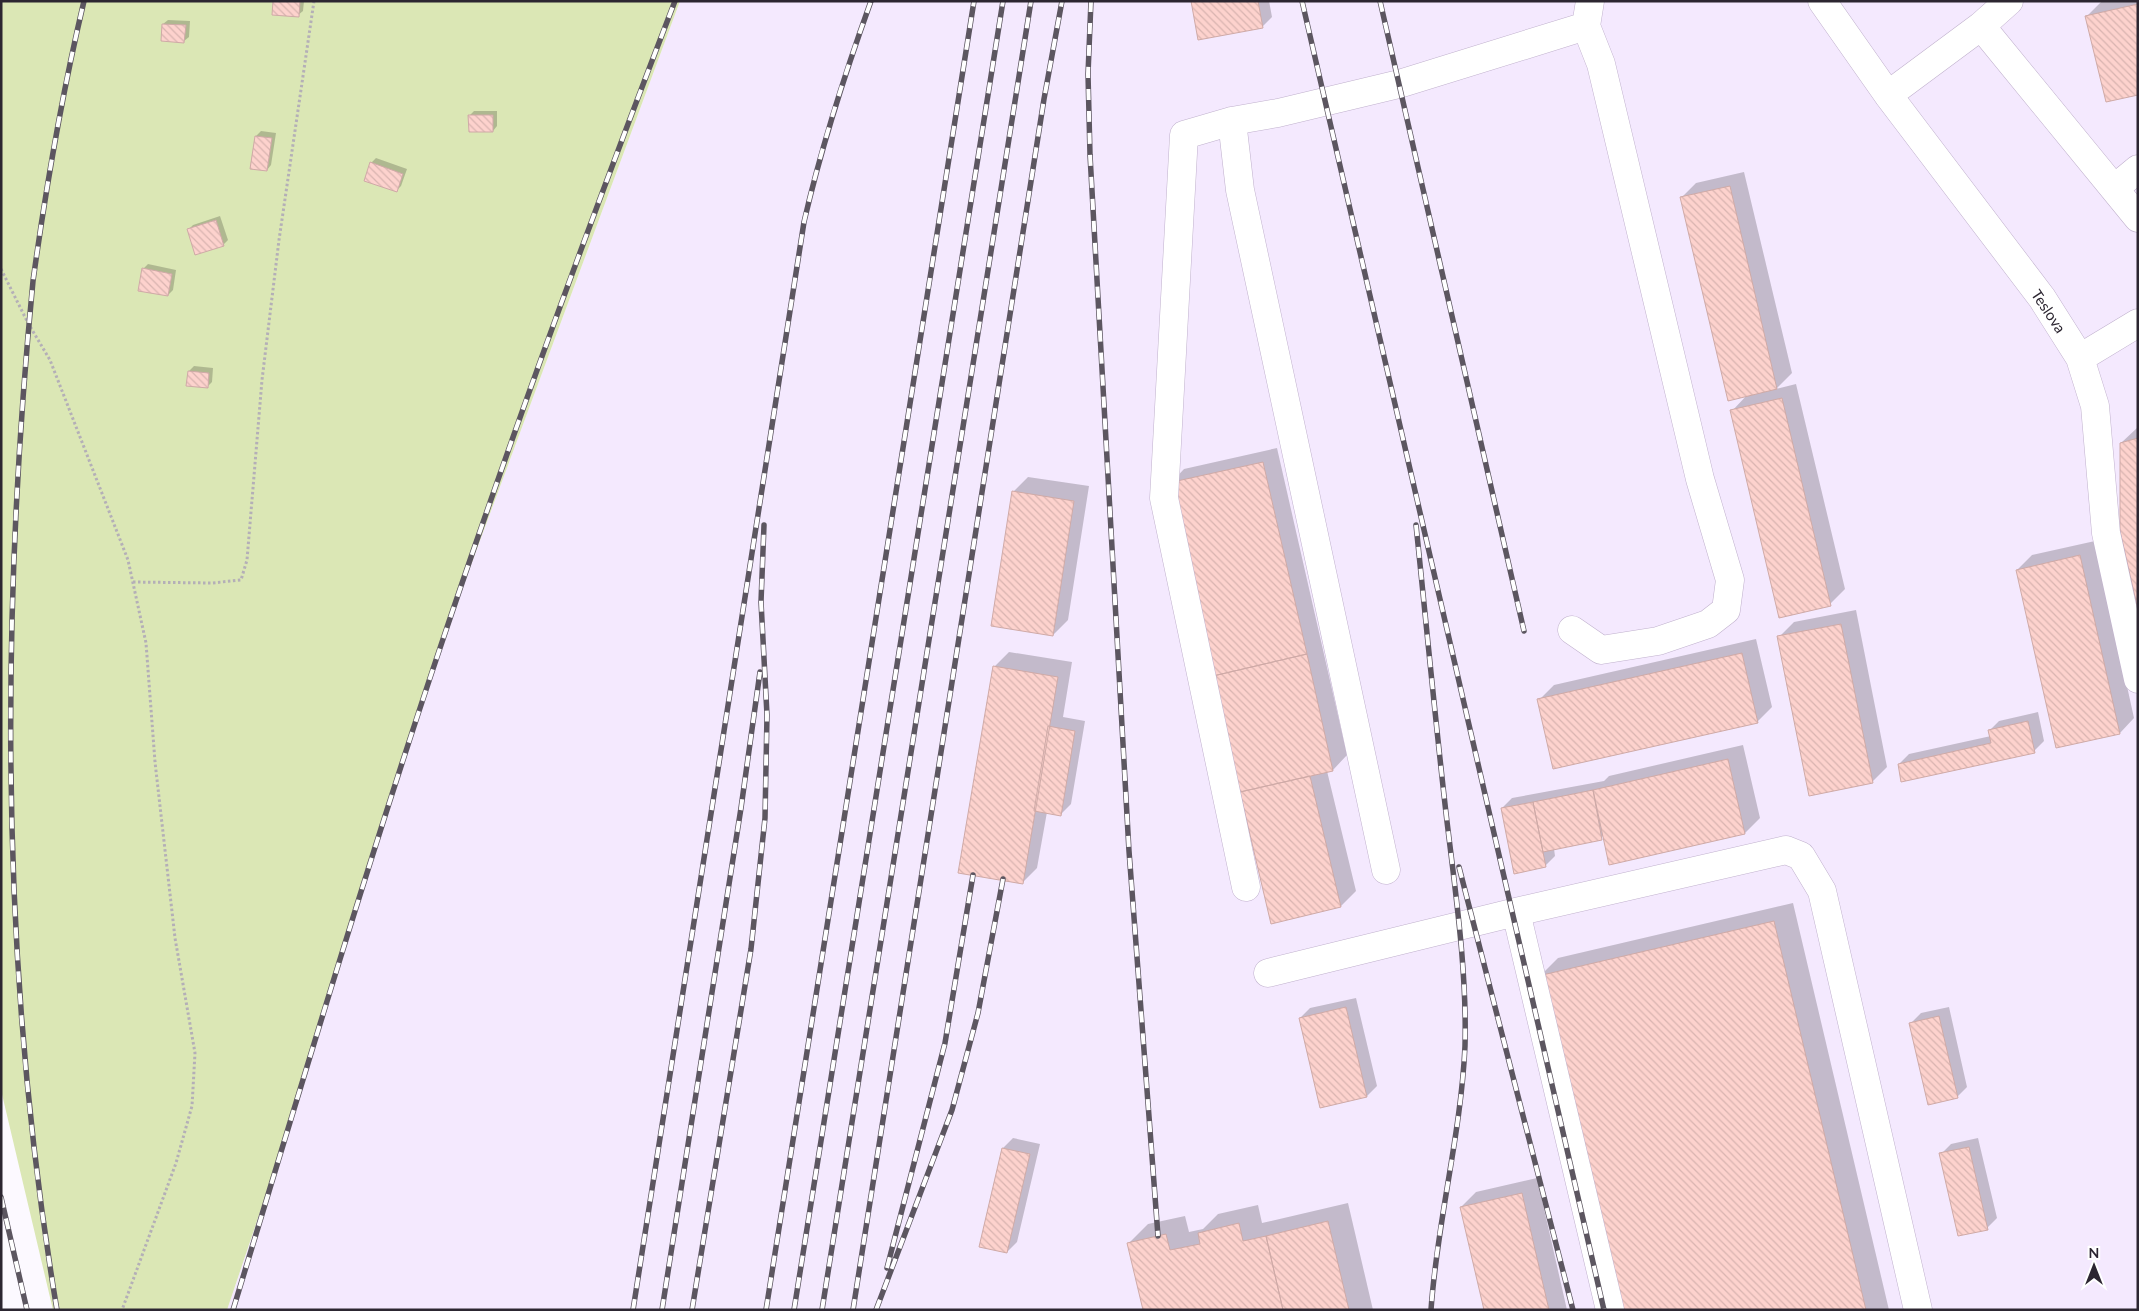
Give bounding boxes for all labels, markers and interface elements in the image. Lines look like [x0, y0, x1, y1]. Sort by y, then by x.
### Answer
street label: Teslova [2028, 286, 2070, 336]
north arrow [2069, 1241, 2119, 1291]
text: N [2089, 1244, 2099, 1261]

